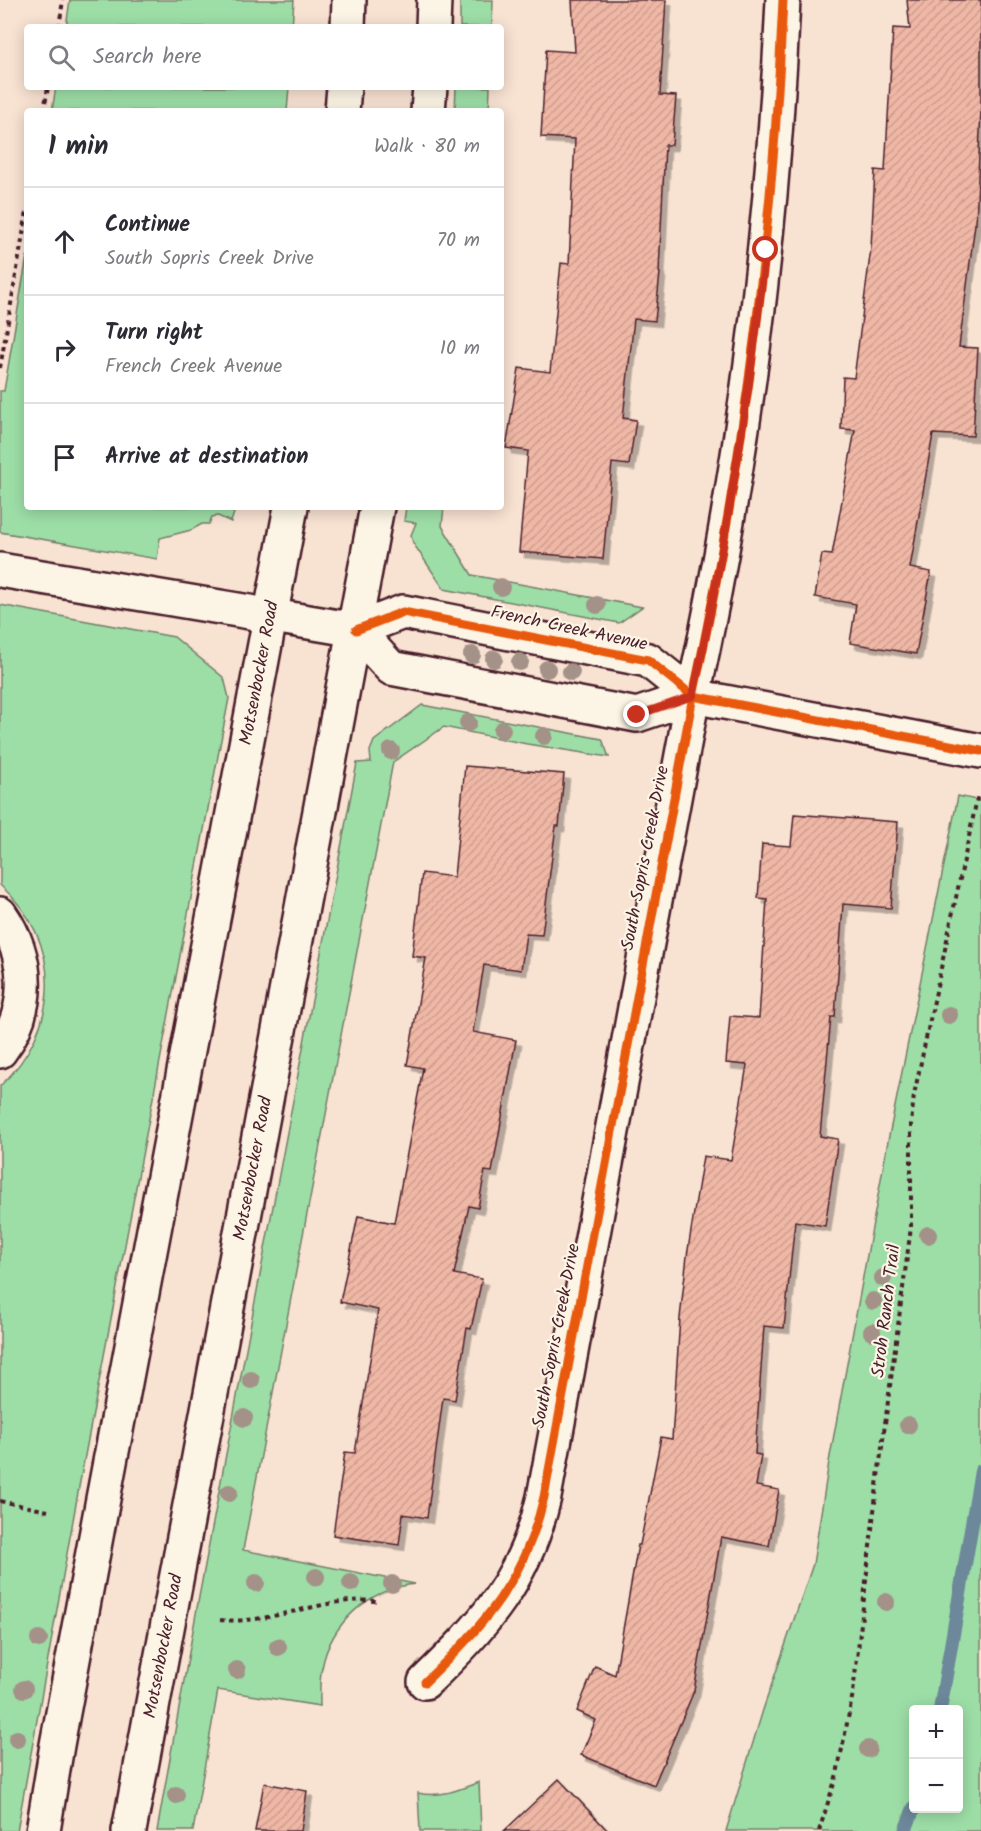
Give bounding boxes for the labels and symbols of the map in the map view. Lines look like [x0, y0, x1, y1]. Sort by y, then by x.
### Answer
route start [752, 236, 778, 262]
street label: Motsenbocker Road [232, 598, 288, 748]
street label: French Creek Avenue [488, 598, 650, 660]
route end [623, 701, 649, 727]
street label: South Sopris Creek Drive [614, 763, 678, 953]
street label: Motsenbocker Road [225, 1093, 281, 1243]
street label: South Sopris Creek Drive [525, 1241, 589, 1431]
street label: Stroh Ranch Trail [864, 1242, 910, 1379]
street label: Motsenbocker Road [136, 1571, 192, 1721]

